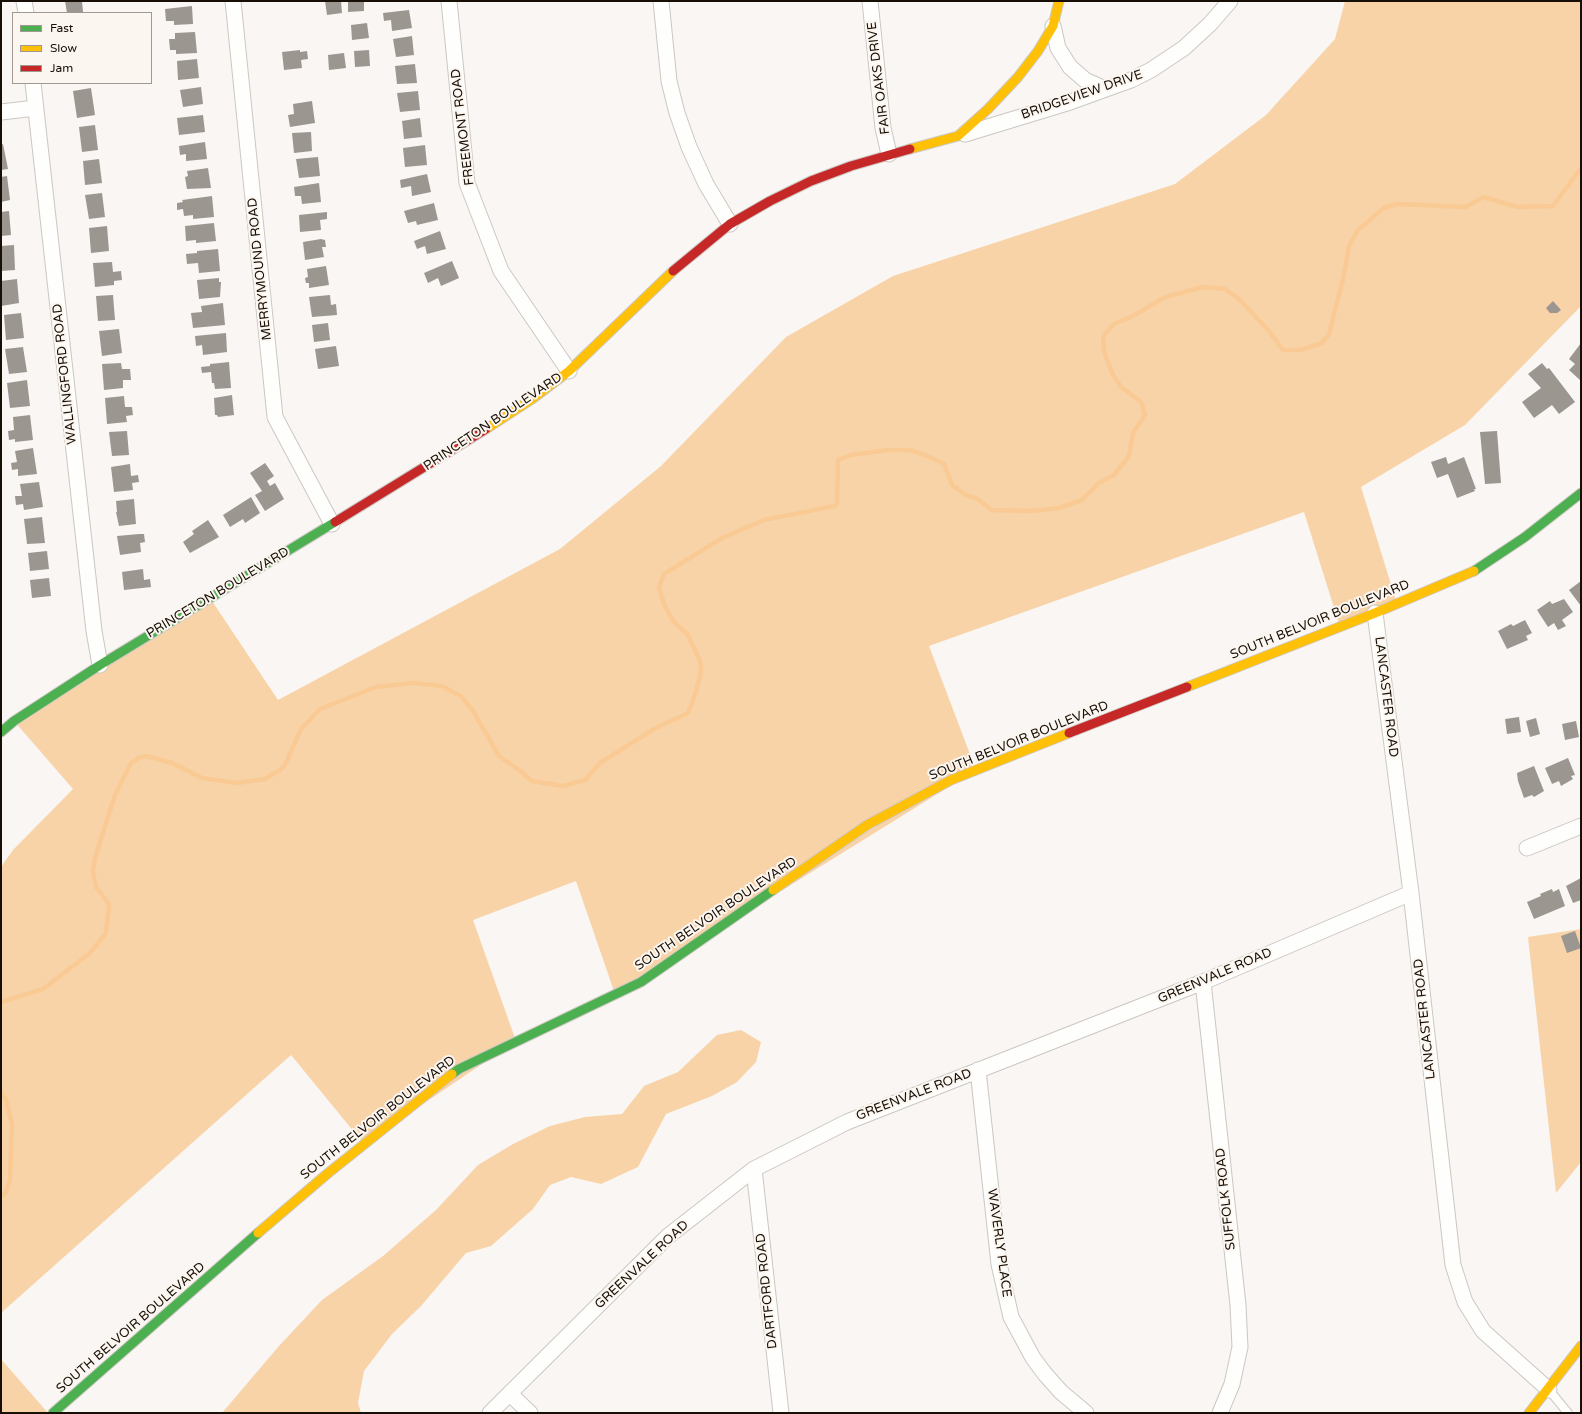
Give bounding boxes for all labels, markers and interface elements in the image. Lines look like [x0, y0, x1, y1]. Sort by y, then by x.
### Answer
legend [12, 12, 152, 84]
text: Fast [50, 21, 73, 35]
street label: FAIR OAKS DRIVE [864, 21, 894, 135]
text: Slow [50, 41, 77, 55]
text: Jam [50, 61, 73, 75]
street label: BRIDGEVIEW DRIVE [1019, 67, 1145, 123]
street label: FREEMONT ROAD [448, 68, 478, 186]
street label: MERRYMOUND ROAD [245, 197, 275, 341]
street label: WALLINGFORD ROAD [50, 303, 80, 445]
street label: PRINCETON BOULEVARD [421, 370, 565, 474]
street label: PRINCETON BOULEVARD [144, 544, 292, 642]
street label: SOUTH BELVOIR BOULEVARD [1228, 577, 1412, 663]
street label: LANCASTER ROAD [1371, 636, 1401, 758]
street label: SOUTH BELVOIR BOULEVARD [927, 698, 1111, 784]
street label: SOUTH BELVOIR BOULEVARD [632, 854, 800, 974]
street label: GREENVALE ROAD [1156, 945, 1274, 1007]
street label: LANCASTER ROAD [1411, 958, 1439, 1080]
street label: SOUTH BELVOIR BOULEVARD [298, 1053, 458, 1183]
street label: GREENVALE ROAD [854, 1066, 974, 1124]
street label: SUFFOLK ROAD [1213, 1147, 1239, 1251]
street label: WAVERLY PLACE [984, 1188, 1014, 1298]
street label: GREENVALE ROAD [592, 1218, 692, 1312]
street label: DARTFORD ROAD [753, 1232, 781, 1350]
street label: SOUTH BELVOIR BOULEVARD [54, 1259, 208, 1397]

